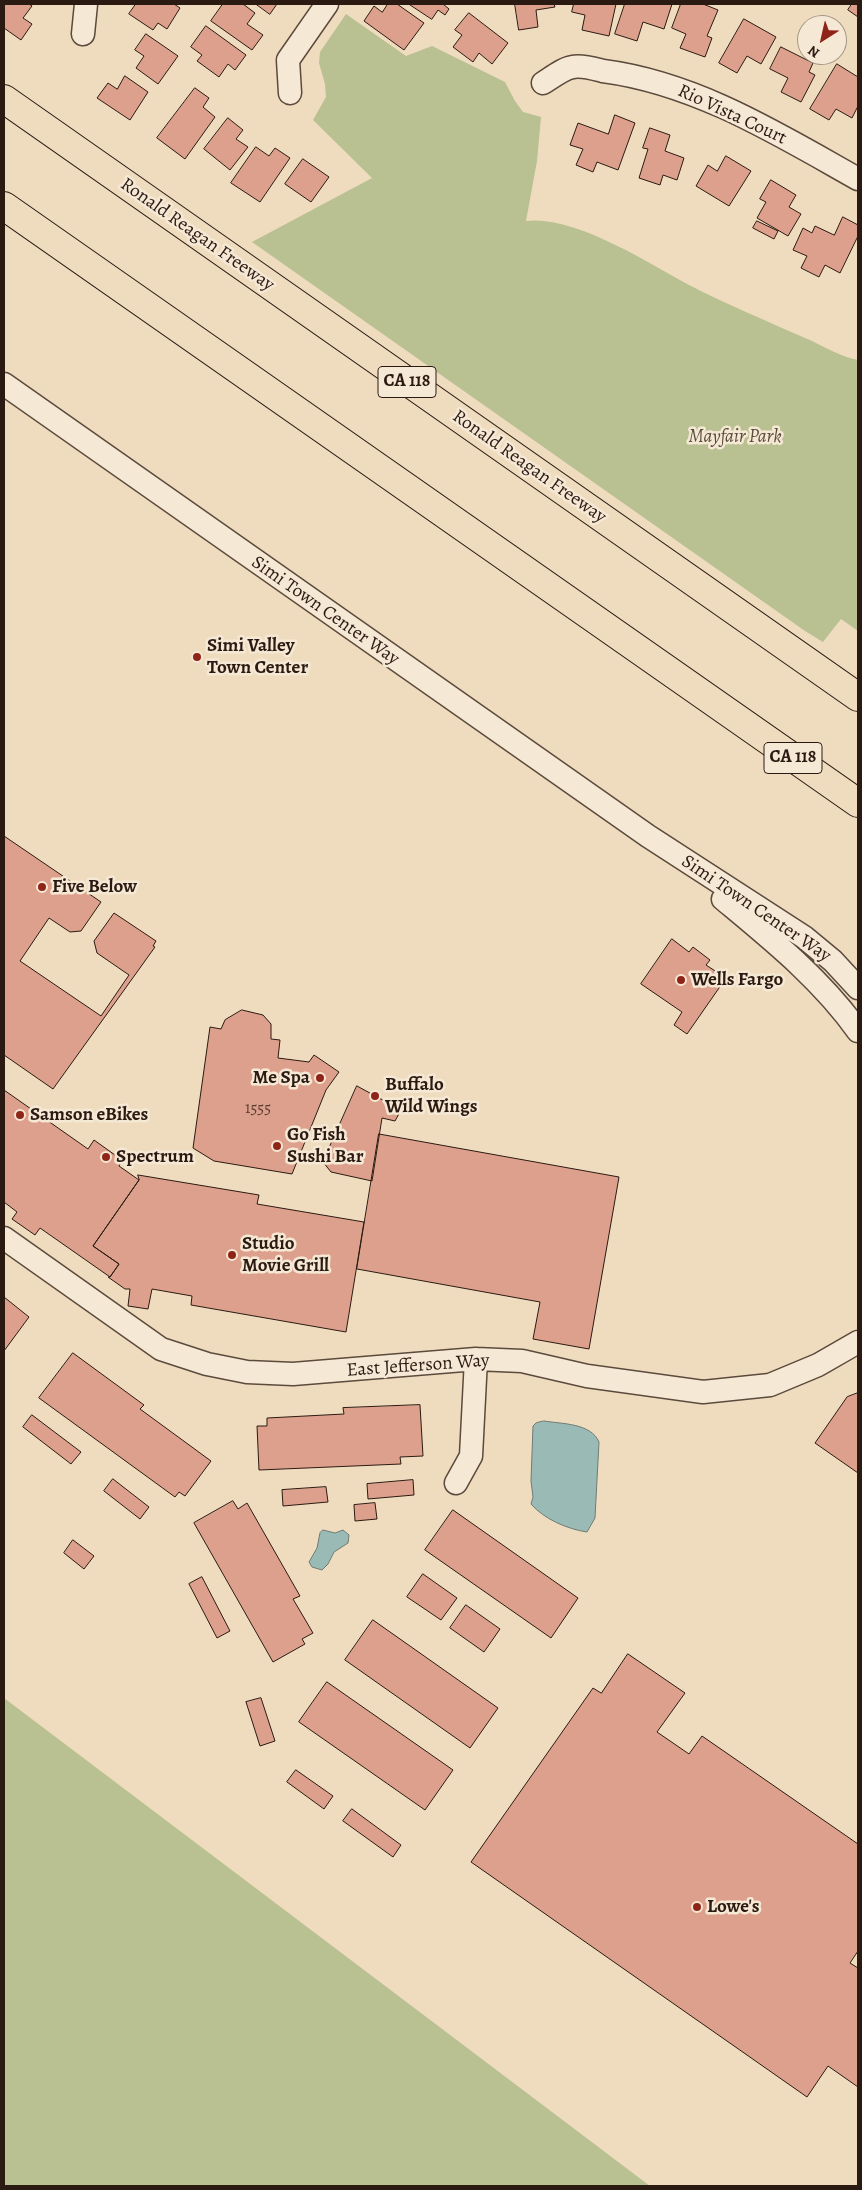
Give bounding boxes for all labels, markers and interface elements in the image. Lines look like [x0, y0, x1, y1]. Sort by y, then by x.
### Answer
north arrow [797, 15, 847, 65]
text: N [804, 41, 823, 63]
street label: Rio Vista Court [674, 80, 790, 150]
street label: Ronald Reagan Freeway [116, 173, 278, 297]
road number: CA 118 [378, 367, 436, 398]
street label: Ronald Reagan Freeway [448, 405, 610, 529]
park label: Mayfair Park [688, 426, 782, 448]
street label: Simi Town Center Way [247, 551, 403, 671]
place label: Simi Valley Town Center [207, 635, 308, 679]
marker: Simi Valley Town Center [191, 651, 203, 663]
road number: CA 118 [764, 742, 822, 774]
street label: Simi Town Center Way [677, 850, 835, 968]
place label: Five Below [52, 876, 137, 898]
marker: Five Below [36, 881, 48, 893]
place label: Wells Fargo [691, 969, 783, 991]
marker: Wells Fargo [675, 974, 687, 986]
place label: Me Spa [253, 1067, 310, 1089]
marker: Me Spa [314, 1072, 326, 1084]
place label: Buffalo Wild Wings [385, 1074, 477, 1118]
marker: Buffalo Wild Wings [369, 1090, 381, 1102]
house number: 1555 [245, 1099, 271, 1119]
place label: Samson eBikes [30, 1104, 148, 1126]
marker: Samson eBikes [14, 1109, 26, 1121]
place label: Go Fish Sushi Bar [287, 1124, 363, 1168]
marker: Go Fish Sushi Bar [271, 1140, 283, 1152]
place label: Spectrum [116, 1146, 194, 1168]
marker: Spectrum [100, 1151, 112, 1163]
place label: Studio Movie Grill [242, 1233, 329, 1277]
marker: Studio Movie Grill [226, 1249, 238, 1261]
street label: East Jefferson Way [346, 1350, 490, 1382]
place label: Lowe's [707, 1896, 760, 1918]
marker: Lowe's [691, 1901, 703, 1913]

